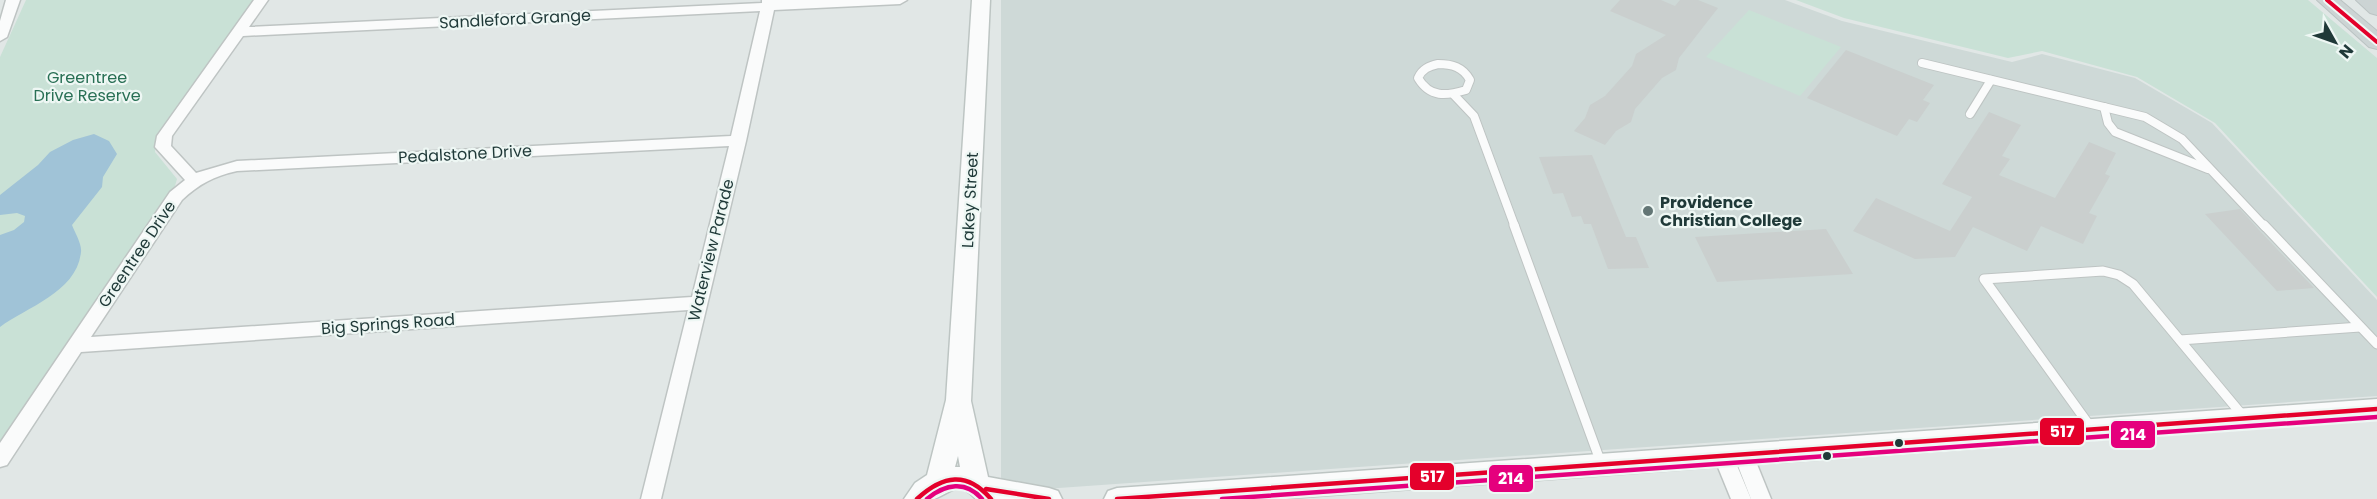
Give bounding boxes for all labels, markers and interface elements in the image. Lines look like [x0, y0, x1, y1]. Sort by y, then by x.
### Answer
street label: Sandleford Grange [439, 4, 592, 34]
north arrow [2305, 12, 2365, 72]
text: N [2333, 39, 2359, 63]
park label: Greentree Drive Reserve [33, 66, 141, 107]
street label: Pedalstone Drive [398, 139, 532, 169]
street label: Lakey Street [956, 151, 984, 249]
street label: Waterview Parade [682, 176, 740, 324]
place label: Providence Christian College [1660, 191, 1802, 232]
street label: Greentree Drive [93, 196, 181, 312]
marker: Providence Christian College [1641, 204, 1655, 218]
street label: Big Springs Road [320, 308, 456, 340]
line badge: 517 [2039, 417, 2085, 446]
text: 517 [2050, 420, 2075, 443]
line badge: 214 [2110, 420, 2156, 449]
text: 214 [2120, 423, 2146, 446]
unlabelled marker [1893, 437, 1905, 449]
unlabelled marker [1821, 450, 1833, 462]
line badge: 517 [1409, 462, 1455, 491]
line badge: 214 [1488, 464, 1534, 493]
text: 517 [1420, 465, 1445, 488]
text: 214 [1498, 467, 1524, 490]

